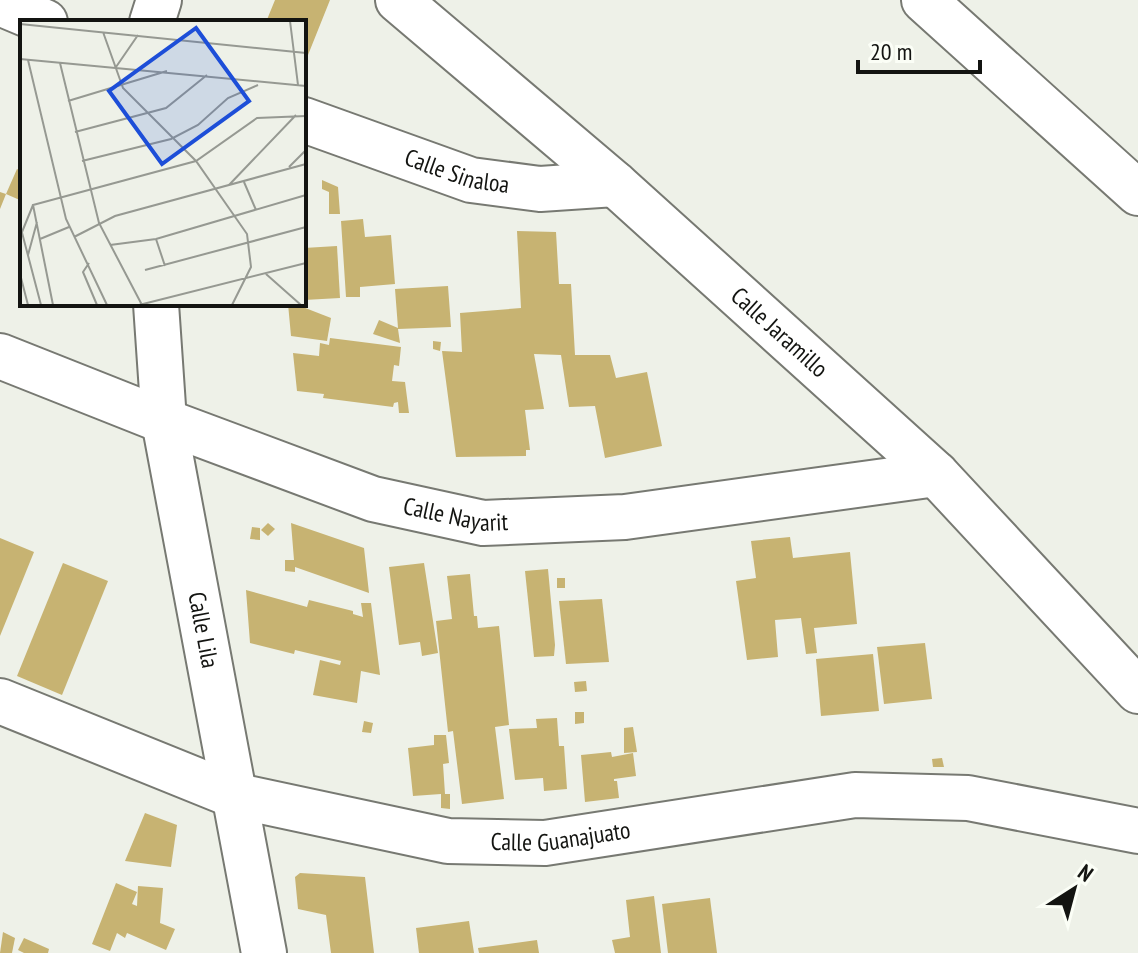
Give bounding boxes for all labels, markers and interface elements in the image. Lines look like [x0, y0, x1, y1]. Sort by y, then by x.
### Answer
inset map [20, 20, 306, 306]
scale bar [858, 24, 980, 74]
text: 20 m [870, 36, 912, 67]
street label: Calle Sinaloa [401, 142, 511, 200]
street label: Calle Jaramillo [725, 280, 835, 384]
street label: Calle Nayarit [401, 490, 509, 538]
street label: Calle Lila [181, 589, 226, 671]
street label: Calle Guanajuato [490, 814, 632, 858]
north arrow [1034, 849, 1114, 929]
text: N [1073, 858, 1099, 888]

